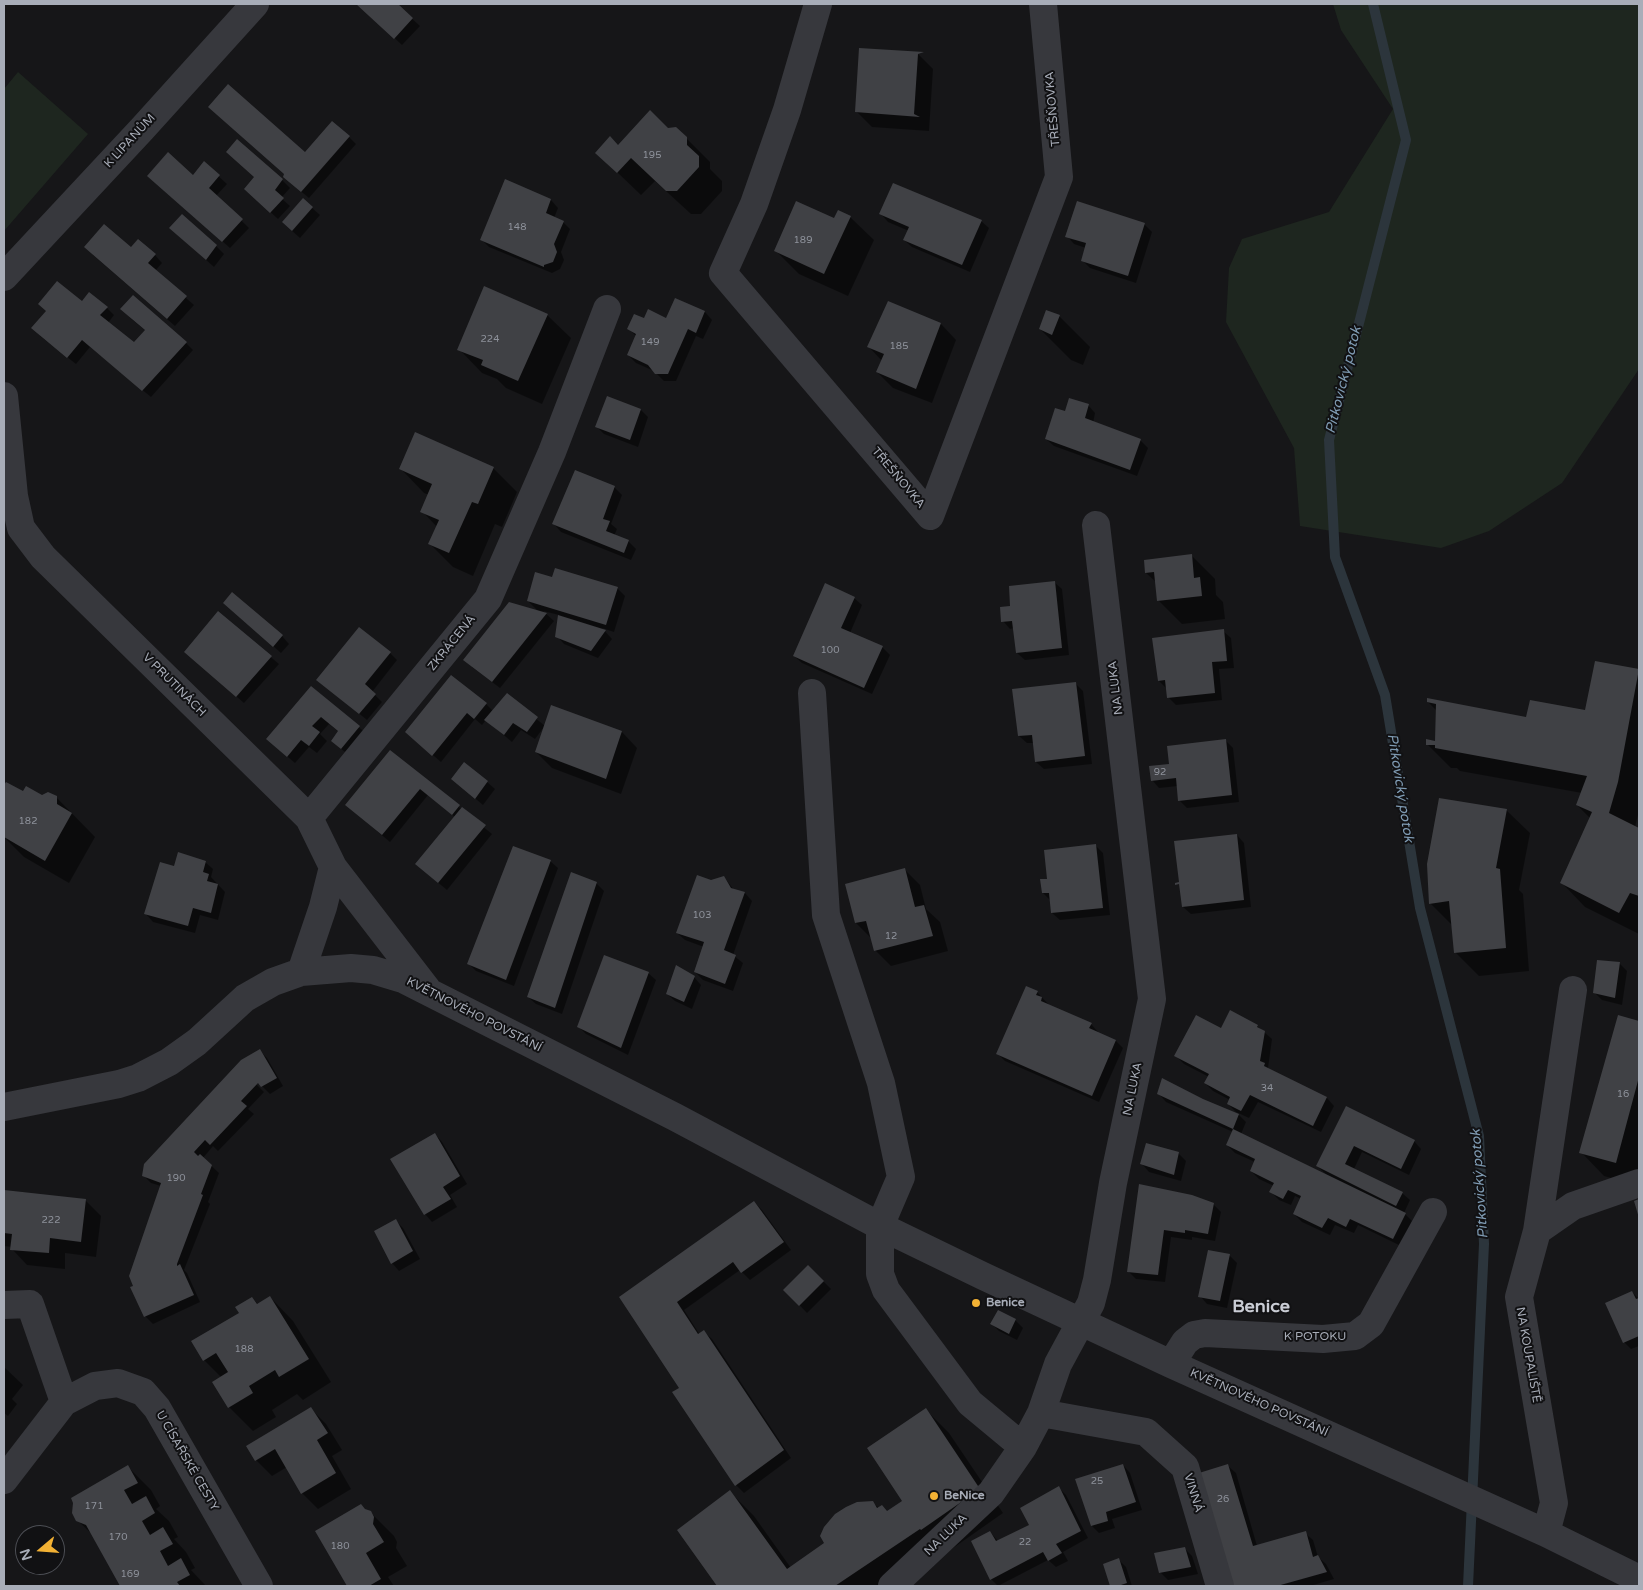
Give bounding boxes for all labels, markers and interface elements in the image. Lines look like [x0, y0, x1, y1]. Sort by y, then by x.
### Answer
street label: TŘEŠŇOVKA [1043, 71, 1063, 147]
street label: K LIPANŮM [101, 111, 159, 171]
house number: 195 [643, 149, 661, 161]
house number: 148 [508, 221, 526, 233]
house number: 189 [794, 234, 812, 246]
water label: Pitkovický potok [1323, 325, 1365, 435]
house number: 224 [481, 333, 499, 345]
house number: 149 [641, 336, 659, 348]
house number: 185 [890, 340, 908, 352]
street label: TŘEŠŇOVKA [868, 445, 928, 511]
street label: ZKRÁCENÁ [425, 612, 479, 674]
house number: 100 [821, 644, 839, 656]
street label: V PRUTINÁCH [139, 650, 209, 720]
street label: NA LUKA [1106, 660, 1126, 716]
water label: Pitkovický potok [1383, 732, 1417, 844]
house number: 92 [1154, 766, 1166, 778]
house number: 182 [19, 815, 37, 827]
house number: 103 [693, 909, 711, 921]
house number: 12 [885, 930, 897, 942]
street label: KVĚTNOVÉHO POVSTÁNÍ [404, 975, 544, 1055]
street label: NA LUKA [1120, 1061, 1146, 1117]
house number: 34 [1261, 1082, 1273, 1094]
house number: 16 [1617, 1088, 1629, 1100]
water label: Pitkovický potok [1468, 1129, 1492, 1239]
house number: 190 [167, 1172, 185, 1184]
house number: 222 [42, 1214, 60, 1226]
place label: Benice [986, 1296, 1024, 1310]
district label: Benice [1232, 1296, 1290, 1318]
marker: Benice [970, 1297, 982, 1309]
street label: NA KOUPALIŠTĚ [1512, 1306, 1544, 1404]
street label: K POTOKU [1284, 1330, 1346, 1344]
house number: 188 [235, 1343, 253, 1355]
street label: KVĚTNOVÉHO POVSTÁNÍ [1188, 1366, 1330, 1440]
street label: U CÍSAŘSKÉ CESTY [152, 1408, 222, 1514]
street label: VINNÁ [1180, 1472, 1206, 1514]
house number: 25 [1091, 1475, 1103, 1487]
place label: BeNice [944, 1489, 985, 1503]
marker: BeNice [928, 1490, 940, 1502]
house number: 26 [1217, 1493, 1229, 1505]
house number: 171 [85, 1500, 103, 1512]
street label: NA LUKA [921, 1511, 971, 1559]
north arrow [15, 1525, 65, 1575]
house number: 170 [109, 1531, 127, 1543]
house number: 22 [1019, 1536, 1031, 1548]
house number: 180 [331, 1540, 349, 1552]
text: N [16, 1547, 36, 1562]
house number: 169 [121, 1568, 139, 1580]

